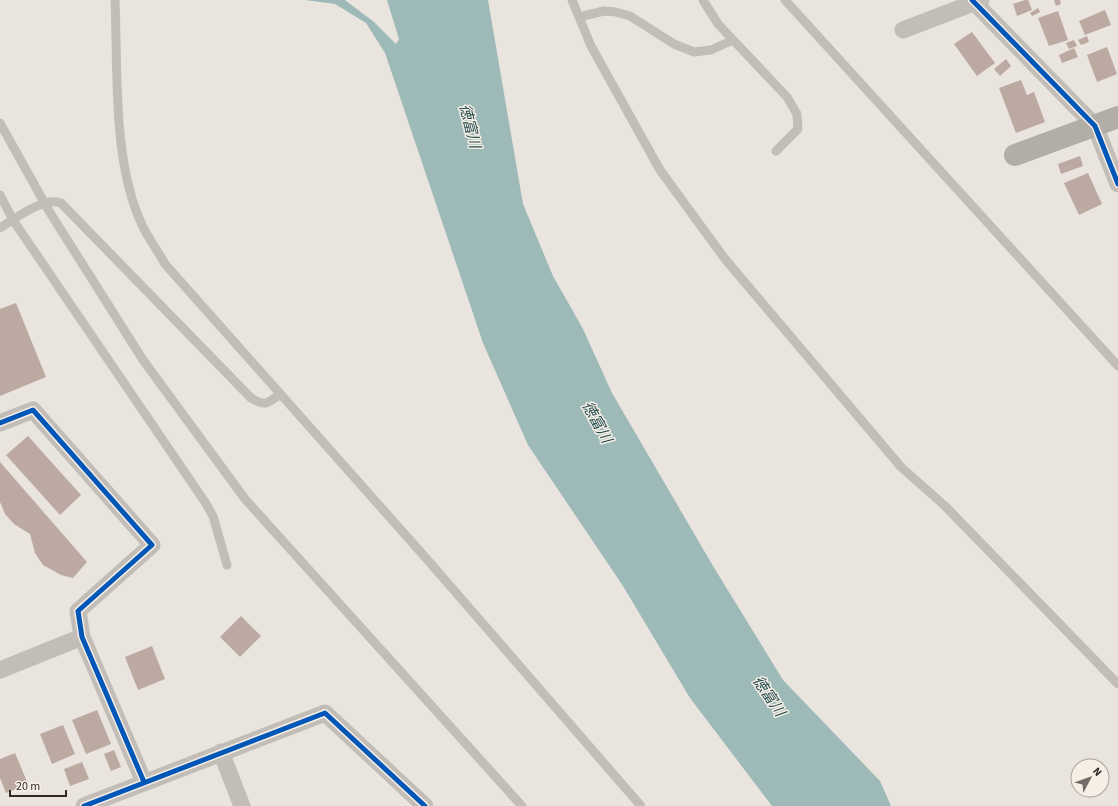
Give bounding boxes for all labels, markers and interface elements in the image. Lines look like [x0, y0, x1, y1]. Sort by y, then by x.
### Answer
water label: 徳富川 [454, 102, 486, 152]
water label: 徳富川 [576, 397, 618, 449]
water label: 徳富川 [747, 672, 791, 722]
north arrow [1070, 758, 1110, 798]
text: N [1089, 764, 1105, 779]
scale bar [10, 772, 66, 798]
text: 20 m [16, 778, 40, 795]

